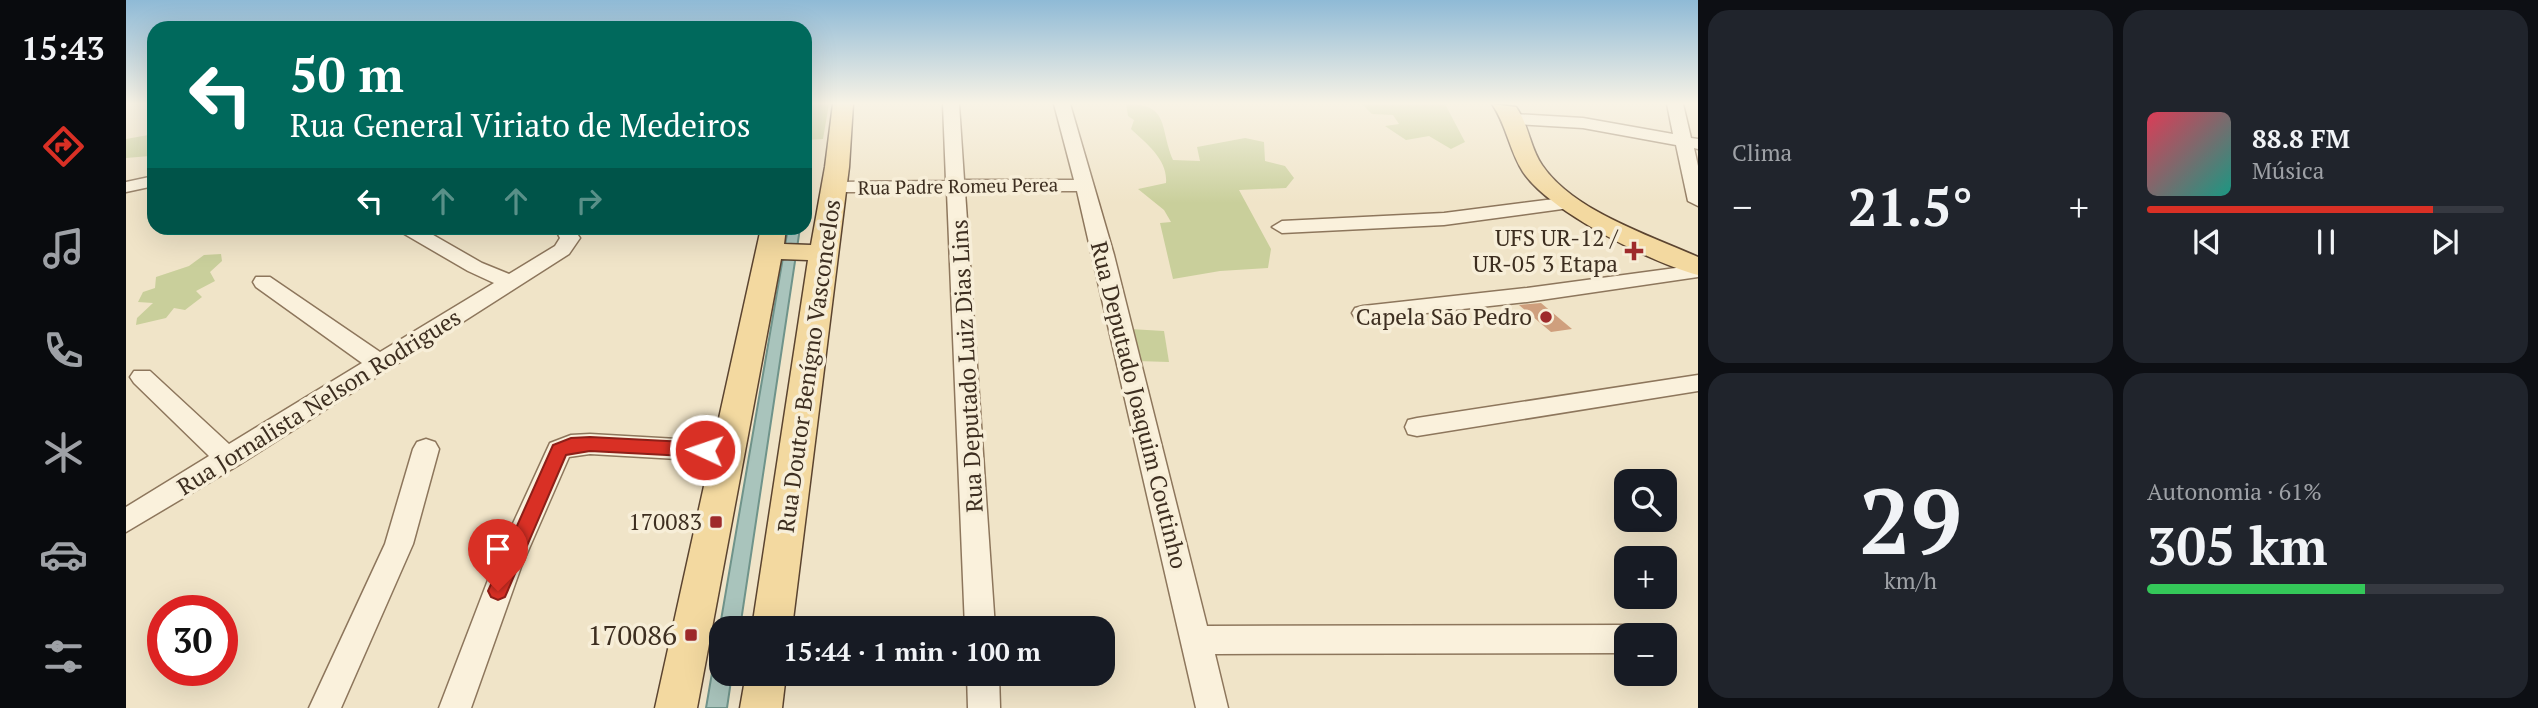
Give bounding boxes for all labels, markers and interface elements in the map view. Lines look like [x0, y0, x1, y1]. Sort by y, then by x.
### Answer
text: 15:43 [21, 27, 105, 69]
text: 50 m [290, 41, 404, 106]
icon: left [175, 49, 266, 140]
text: Rua General Viriato de Medeiros [290, 104, 751, 146]
text: 88.8 FM [2252, 121, 2350, 155]
icon: directions [39, 122, 88, 171]
text: Clima [1732, 137, 1792, 168]
text: Música [2252, 155, 2324, 186]
street label: Rua Padre Romeu Perea [857, 171, 1059, 200]
text: 21.5° [1848, 172, 1973, 241]
icon: left [351, 182, 389, 220]
icon: ahead [424, 182, 462, 220]
icon: ahead [497, 182, 535, 220]
icon: right [570, 182, 608, 220]
text: − [1732, 182, 1752, 232]
text: + [2069, 182, 2089, 232]
street label: Rua Doutor Benígno Vasconcelos [770, 197, 847, 535]
street label: Rua Deputado Luiz Dias Lins [943, 219, 990, 513]
place label: UFS UR-12 / UR-05 3 Etapa [1473, 222, 1619, 279]
icon: previous [2188, 223, 2226, 261]
icon: pause [2307, 223, 2345, 261]
icon: next [2426, 223, 2464, 261]
icon: music [39, 224, 88, 273]
street label: Rua Deputado Joaquim Coutinho [1084, 238, 1195, 572]
marker: UFS UR-12 / UR-05 3 Etapa [1624, 241, 1644, 261]
street label: Rua Jornalista Nelson Rodrigues [171, 301, 466, 502]
place label: Capela São Pedro [1356, 301, 1532, 332]
marker: Capela São Pedro [1538, 309, 1554, 325]
icon: phone [39, 326, 88, 375]
position arrow [668, 413, 742, 487]
icon: climate [39, 428, 88, 477]
text: 29 [1859, 459, 1962, 580]
map controls [1614, 469, 1677, 686]
button: search [1614, 469, 1677, 532]
text: Autonomia · 61% [2147, 476, 2322, 507]
place label: 170083 [628, 506, 702, 537]
text: 305 km [2147, 511, 2328, 580]
marker: 170083 [708, 514, 724, 530]
pin [468, 519, 528, 591]
icon: car [39, 530, 88, 579]
icon: arrive [479, 530, 517, 568]
button: + [1614, 546, 1677, 609]
text: km/h [1884, 565, 1937, 596]
speed limit sign: 30 [147, 595, 238, 686]
place label: 170086 [587, 616, 677, 653]
button: − [1614, 623, 1677, 686]
marker: 170086 [683, 627, 699, 643]
icon: filters [39, 632, 88, 681]
text: 15:44 · 1 min · 100 m [783, 634, 1041, 668]

